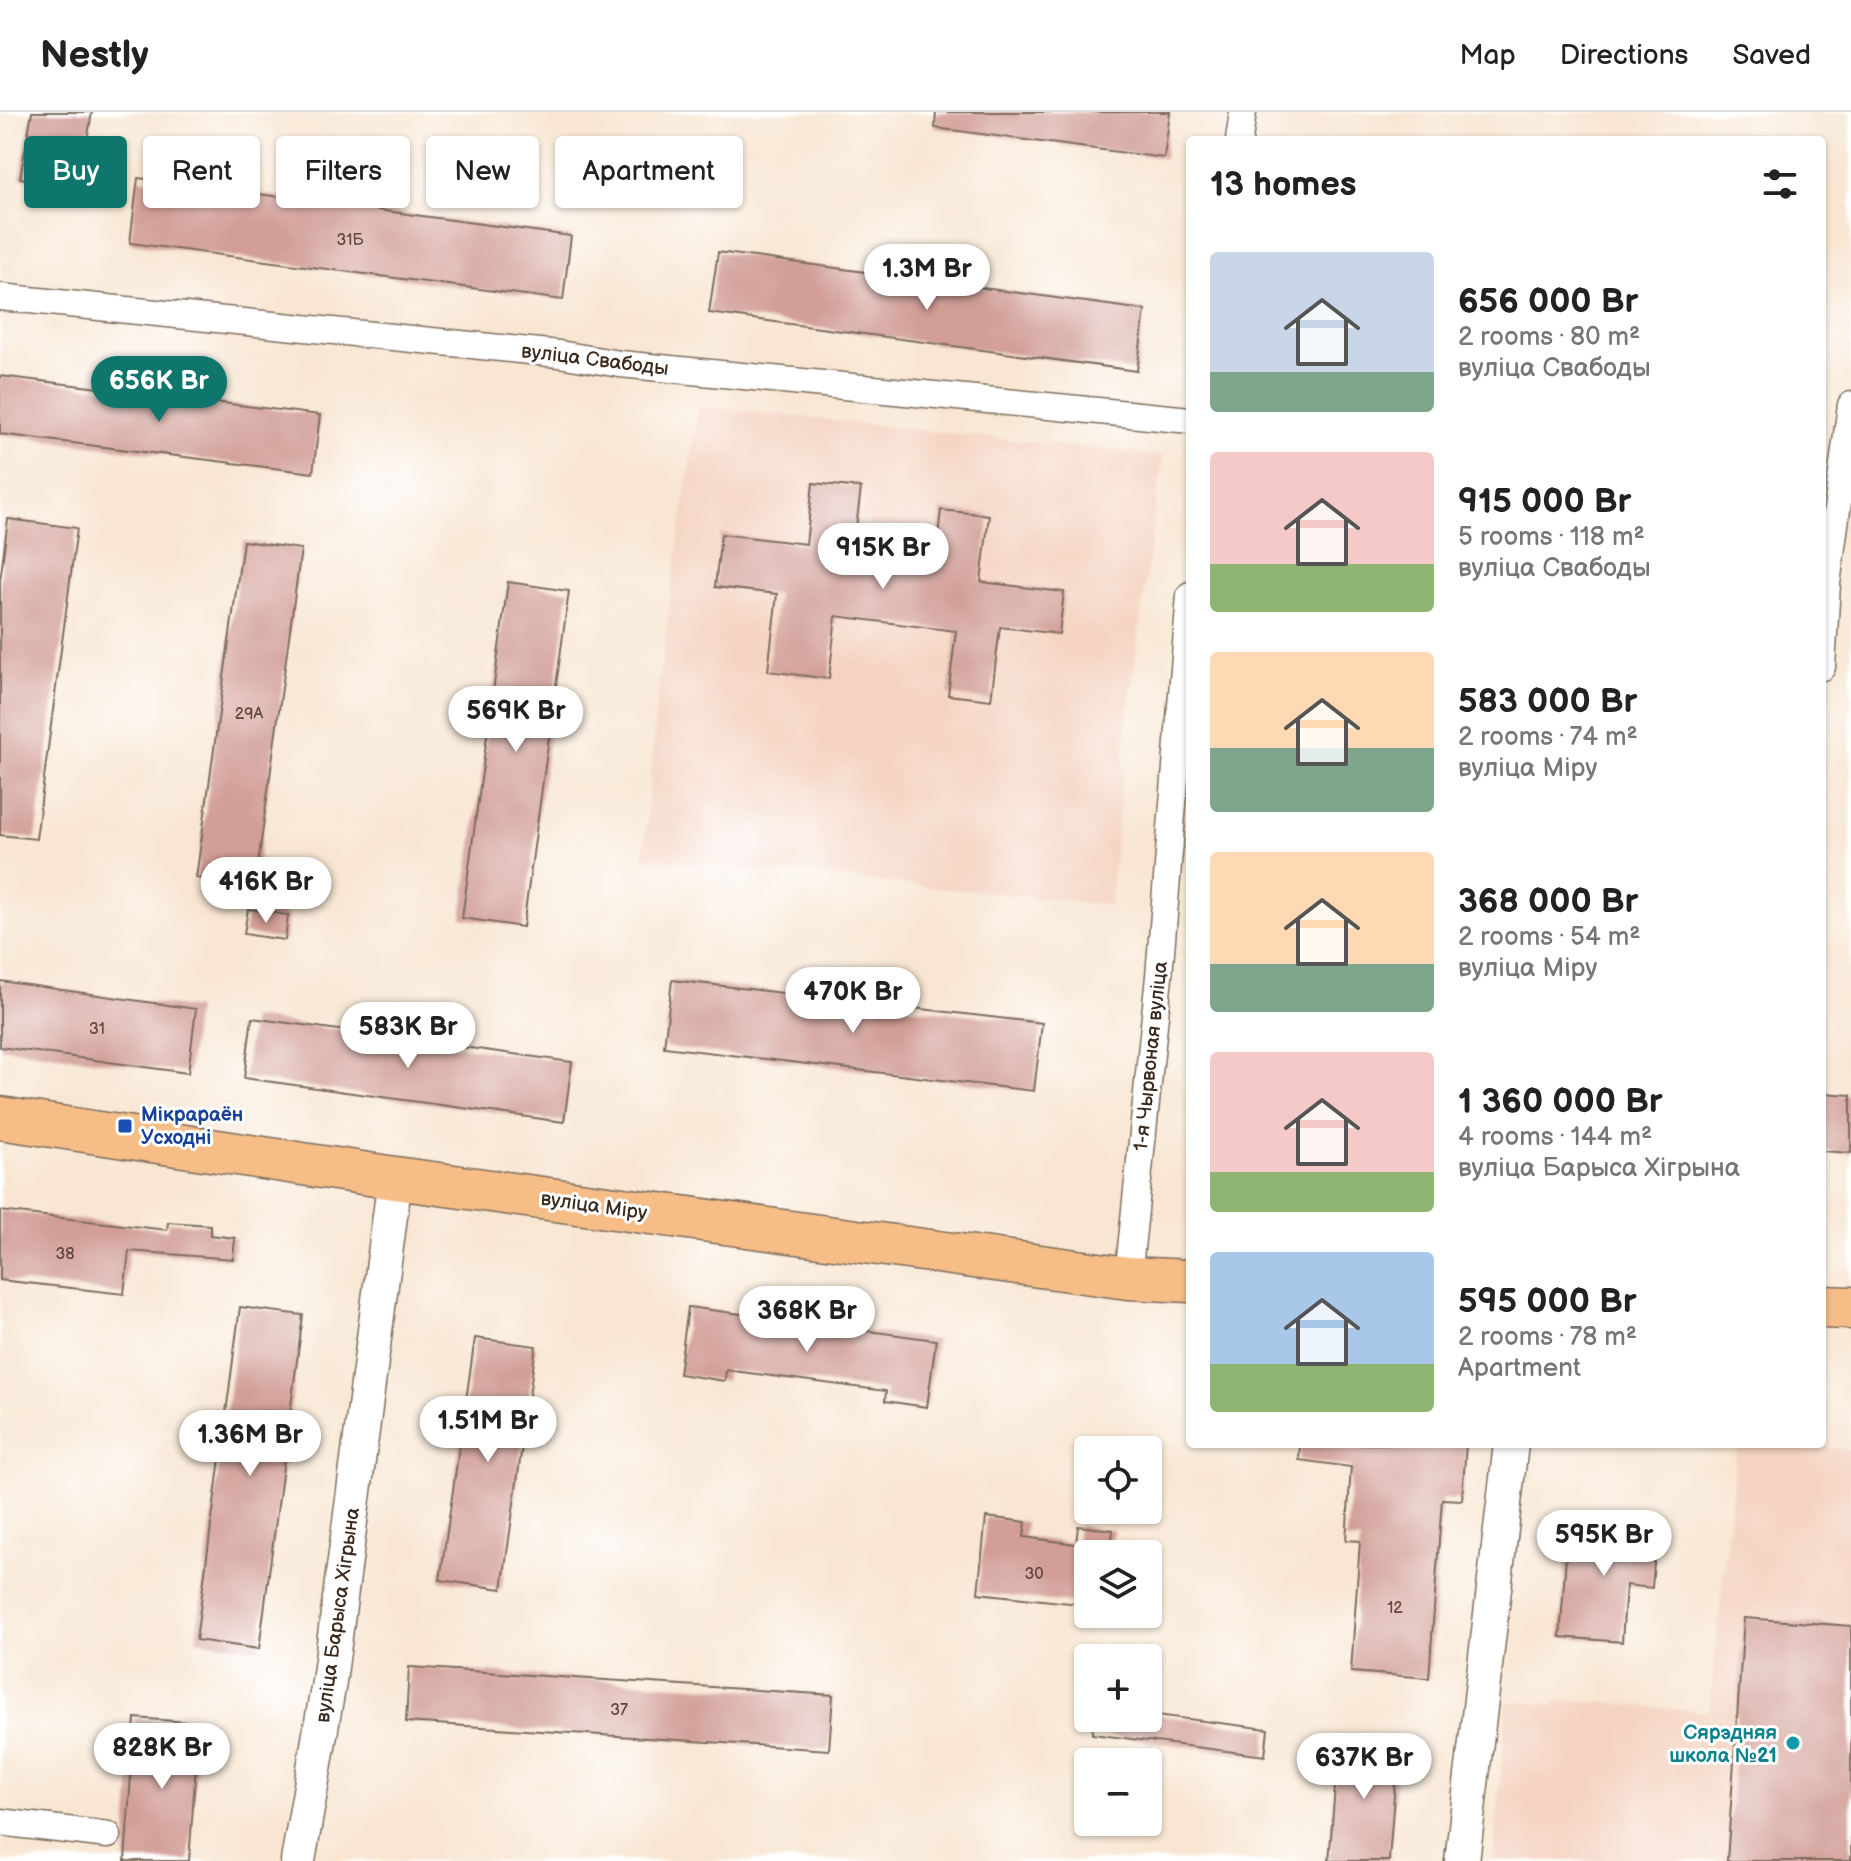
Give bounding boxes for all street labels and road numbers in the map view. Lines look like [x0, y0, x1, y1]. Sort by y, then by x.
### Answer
street label: вуліца Свабоды [520, 339, 670, 381]
street label: 1-я Чырвоная вуліца [1129, 960, 1173, 1152]
street label: вуліца Міру [539, 1187, 649, 1225]
street label: вуліца Барыса Хігрына [311, 1506, 365, 1724]

